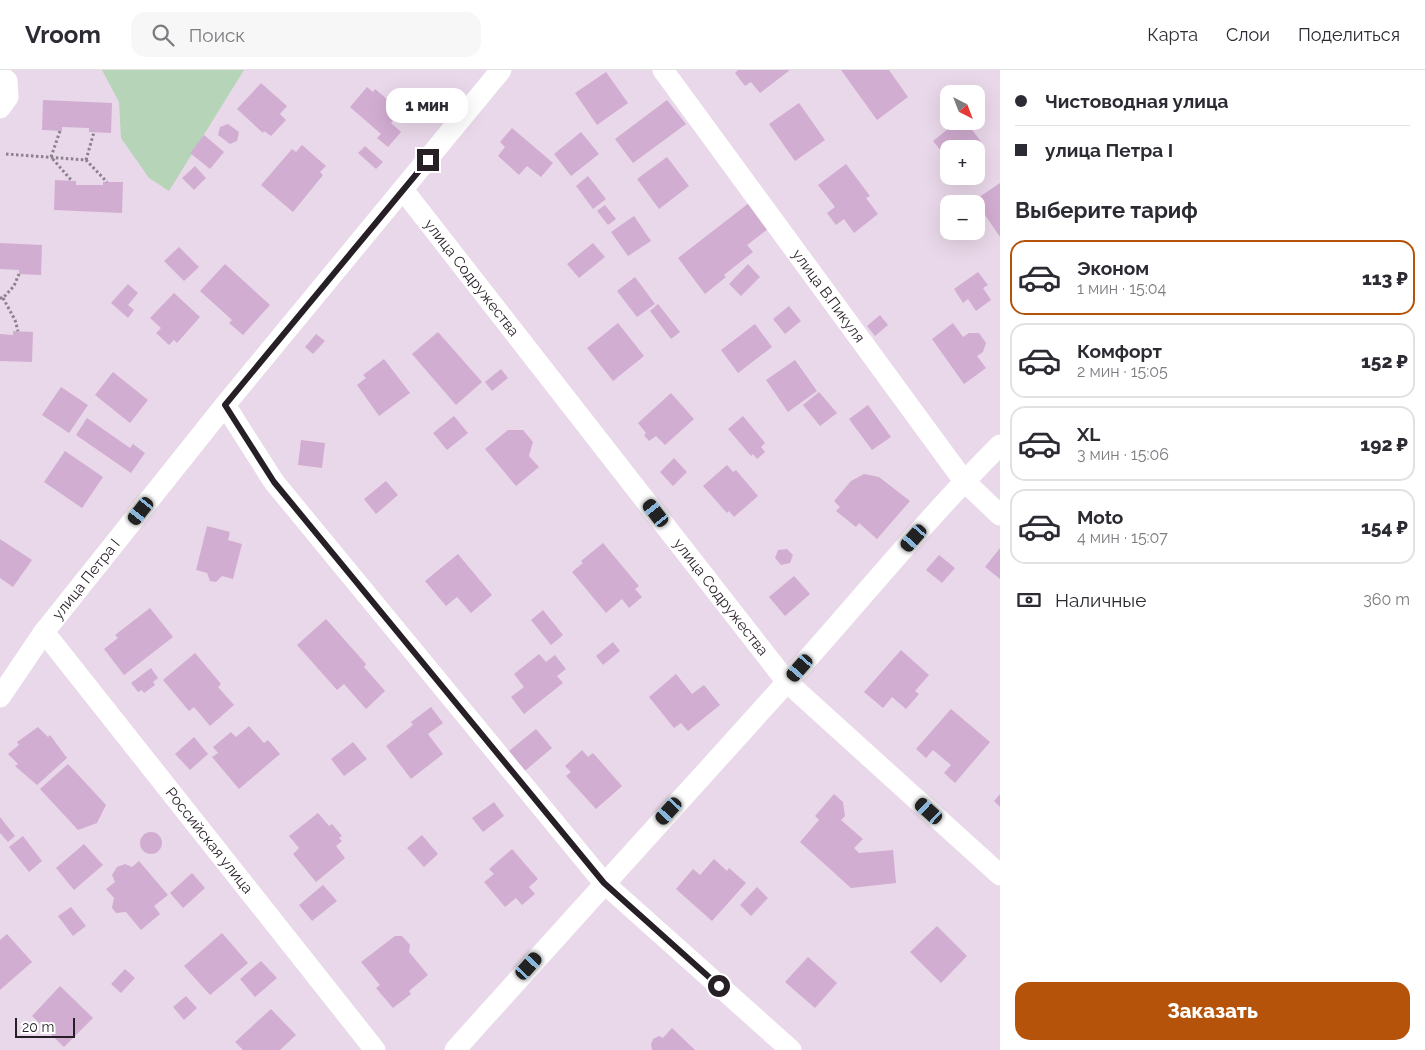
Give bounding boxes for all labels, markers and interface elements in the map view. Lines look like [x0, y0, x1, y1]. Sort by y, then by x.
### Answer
search box [131, 12, 481, 57]
text: Vroom [25, 20, 101, 49]
icon: search [149, 21, 177, 49]
text: Поиск [189, 24, 245, 46]
text: Карта [1147, 24, 1198, 45]
text: Слои [1226, 24, 1270, 45]
text: Поделиться [1298, 24, 1400, 45]
north arrow [940, 85, 985, 130]
map controls [940, 85, 985, 240]
callout: 1 мин [387, 88, 469, 122]
text: Чистоводная улица [1045, 90, 1228, 112]
text: 1 мин [405, 96, 449, 115]
text: улица Петра I [1045, 139, 1173, 161]
button: + [940, 140, 985, 185]
route end [417, 149, 439, 171]
button: − [940, 195, 985, 240]
text: Выберите тариф [1015, 197, 1198, 223]
street label: улица Содружества [420, 216, 523, 340]
street label: улица В.Пикуля [788, 246, 869, 346]
icon: car [1017, 255, 1062, 300]
text: Эконом [1077, 257, 1149, 279]
text: 113 ₽ [1362, 267, 1408, 289]
text: 1 мин · 15:04 [1077, 279, 1166, 298]
icon: car [1017, 338, 1062, 383]
text: Комфорт [1077, 340, 1162, 362]
text: 152 ₽ [1361, 350, 1408, 372]
text: 2 мин · 15:05 [1077, 362, 1168, 381]
icon: car [1017, 421, 1062, 466]
text: XL [1077, 423, 1100, 445]
text: 192 ₽ [1360, 433, 1408, 455]
text: 3 мин · 15:06 [1077, 445, 1169, 464]
car [125, 495, 156, 527]
car [640, 497, 671, 529]
icon: car [1017, 504, 1062, 549]
text: Moto [1077, 506, 1123, 528]
text: 154 ₽ [1361, 516, 1408, 538]
car [898, 522, 929, 554]
text: 4 мин · 15:07 [1077, 528, 1168, 547]
street label: улица Петра I [48, 535, 124, 623]
street label: улица Содружества [669, 535, 772, 659]
icon: cash [1015, 586, 1043, 614]
text: Наличные [1055, 589, 1146, 611]
text: 360 m [1363, 590, 1410, 609]
car [784, 652, 815, 684]
street label: Российская улица [162, 784, 257, 897]
car [653, 795, 684, 827]
car [912, 795, 945, 827]
car [513, 950, 544, 982]
route start [708, 975, 730, 997]
button: Заказать [1015, 982, 1410, 1040]
scale bar [15, 1015, 75, 1038]
text: 20 m [22, 1019, 54, 1035]

